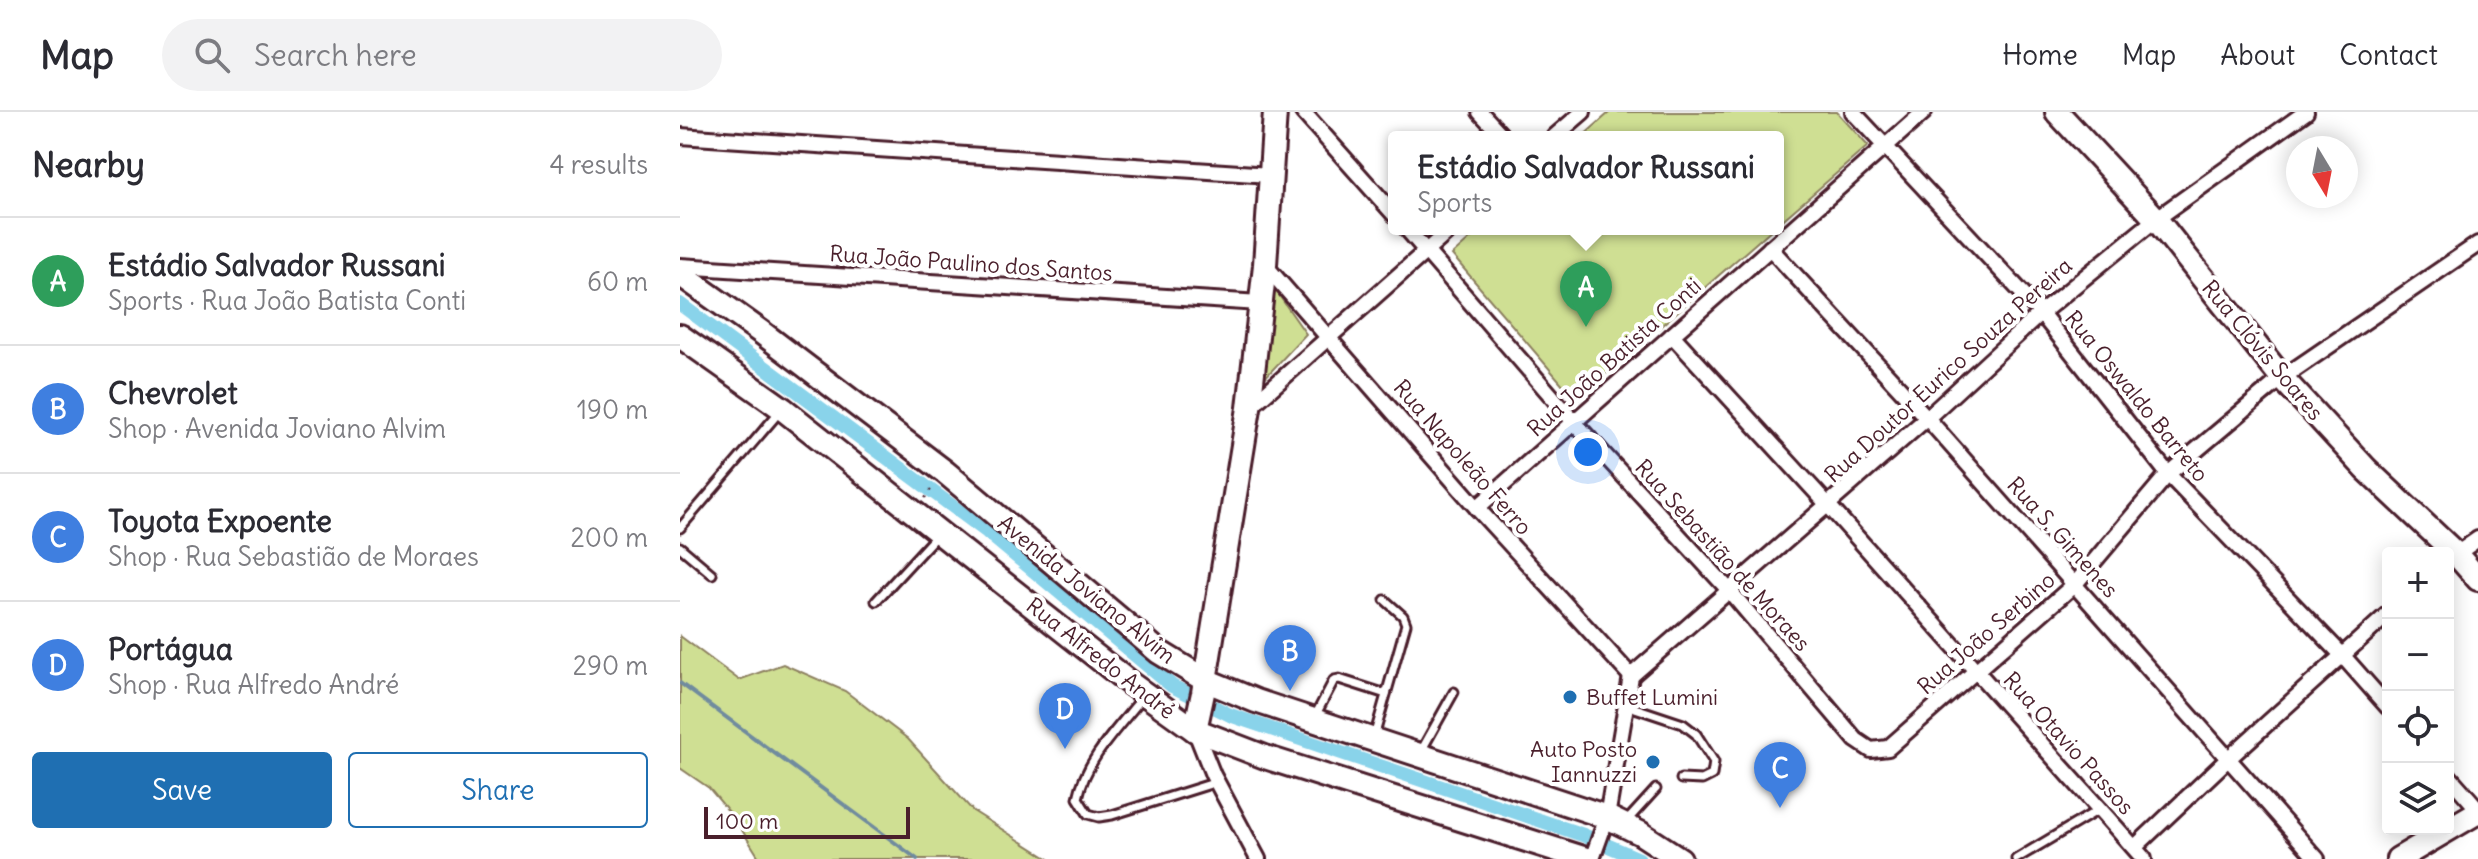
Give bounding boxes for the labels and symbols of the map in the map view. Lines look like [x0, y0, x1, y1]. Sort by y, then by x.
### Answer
north arrow [2286, 136, 2358, 208]
street label: Rua João Paulino dos Santos [828, 239, 1114, 287]
street label: Rua Doutor Eurico Souza Pereira [1818, 251, 2078, 489]
pin: A [1560, 261, 1612, 327]
street label: Rua João Batista Conti [1521, 272, 1707, 442]
street label: Rua Clóvis Soares [2196, 274, 2330, 426]
street label: Rua Oswaldo Barreto [2059, 305, 2215, 487]
street label: Rua Napoleão Ferro [1388, 373, 1538, 541]
your location [1568, 432, 1608, 472]
street label: Rua Sebastião de Moraes [1629, 453, 1817, 657]
street label: Rua S. Gimenes [2001, 471, 2125, 603]
street label: Avenida Joviano Alvim [992, 509, 1182, 669]
street label: Rua João Serbino [1911, 566, 2061, 700]
street label: Rua Alfredo André [1021, 591, 1181, 725]
pin: B [1264, 625, 1316, 691]
street label: Rua Otavio Passos [1998, 666, 2140, 820]
pin: D [1039, 683, 1091, 749]
place label: Buffet Lumini [1586, 683, 1718, 711]
marker: Buffet Lumini [1561, 688, 1579, 706]
place label: Auto Posto Iannuzzi [1530, 735, 1637, 788]
pin: C [1754, 742, 1806, 808]
marker: Auto Posto Iannuzzi [1644, 753, 1662, 771]
scale bar [704, 803, 910, 839]

